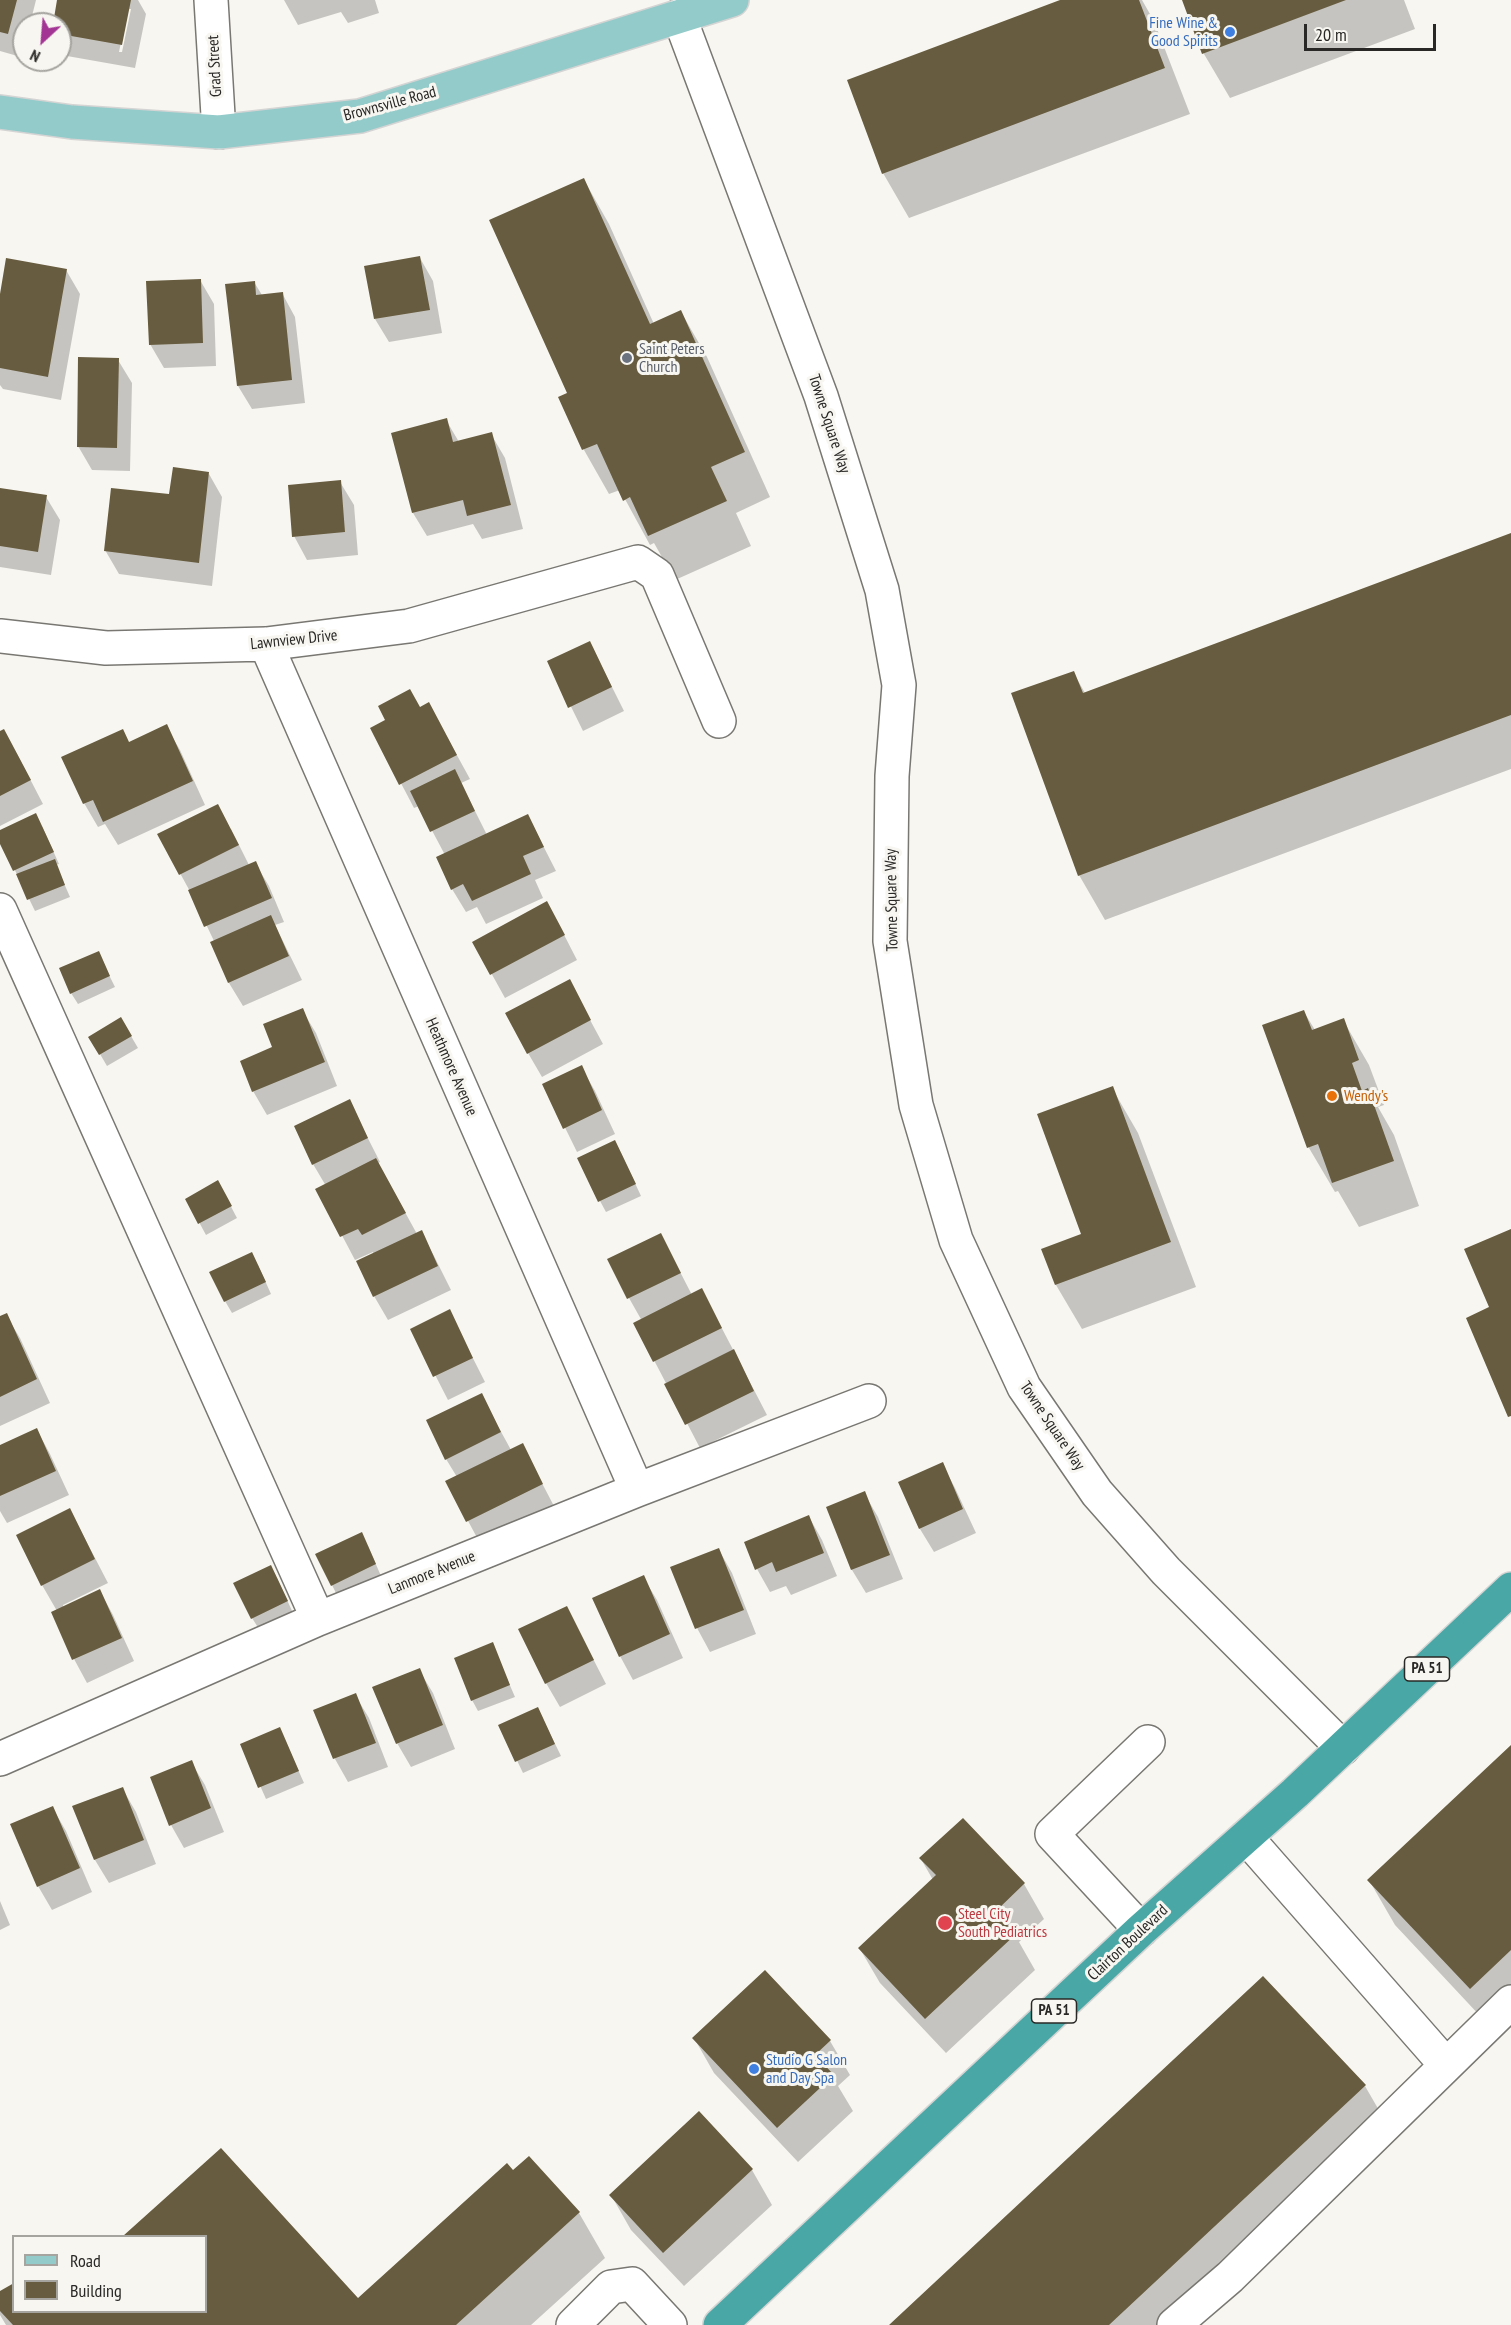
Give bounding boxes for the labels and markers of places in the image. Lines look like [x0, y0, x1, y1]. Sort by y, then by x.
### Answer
place label: Fine Wine & Good Spirits [1149, 13, 1218, 51]
marker: Fine Wine & Good Spirits [1223, 25, 1237, 39]
place label: Saint Peters Church [639, 339, 705, 377]
marker: Saint Peters Church [620, 351, 634, 365]
place label: Wendy's [1344, 1086, 1388, 1106]
marker: Wendy's [1325, 1089, 1339, 1103]
place label: Steel City South Pediatrics [958, 1904, 1047, 1942]
marker: Steel City South Pediatrics [936, 1914, 954, 1932]
place label: Studio G Salon and Day Spa [766, 2050, 847, 2088]
marker: Studio G Salon and Day Spa [747, 2062, 761, 2076]

